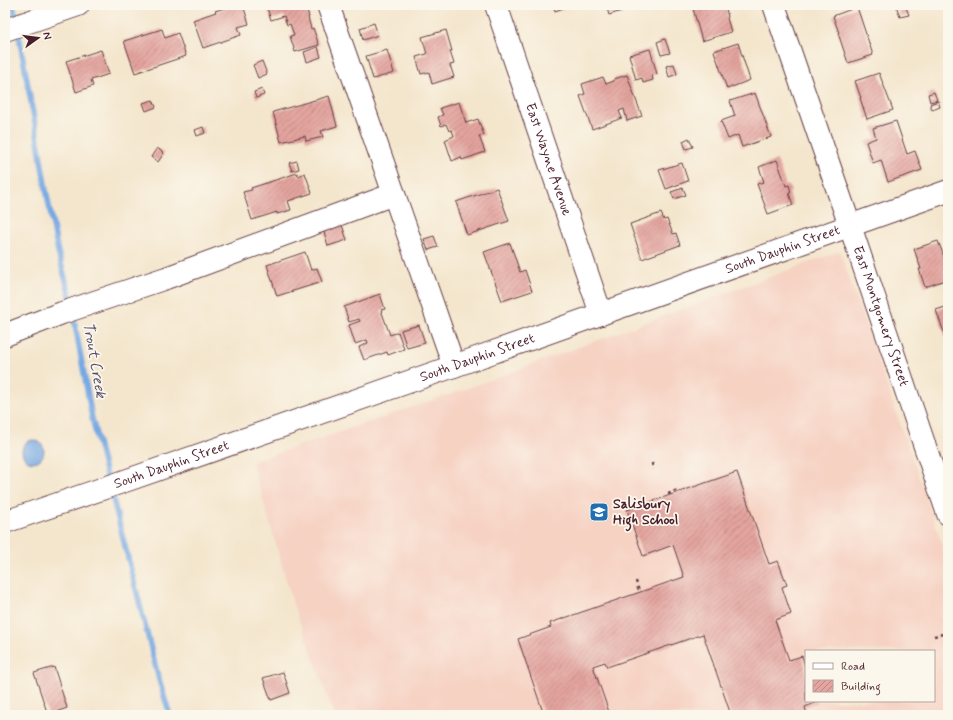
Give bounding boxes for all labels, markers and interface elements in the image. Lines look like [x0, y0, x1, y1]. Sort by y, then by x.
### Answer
north arrow [18, 18, 58, 58]
text: N [39, 31, 54, 41]
street label: East Wayne Avenue [521, 100, 576, 219]
street label: South Dauphin Street [723, 221, 842, 278]
street label: East Montgomery Street [848, 243, 913, 389]
water label: Trout Creek [77, 320, 111, 401]
street label: South Dauphin Street [417, 329, 537, 386]
street label: South Dauphin Street [112, 436, 231, 493]
place label: Salisbury High School [613, 495, 678, 532]
school or university icon: Salisbury High School [588, 501, 610, 523]
legend [805, 650, 935, 702]
text: Road [841, 659, 865, 675]
text: Building [841, 679, 881, 696]

